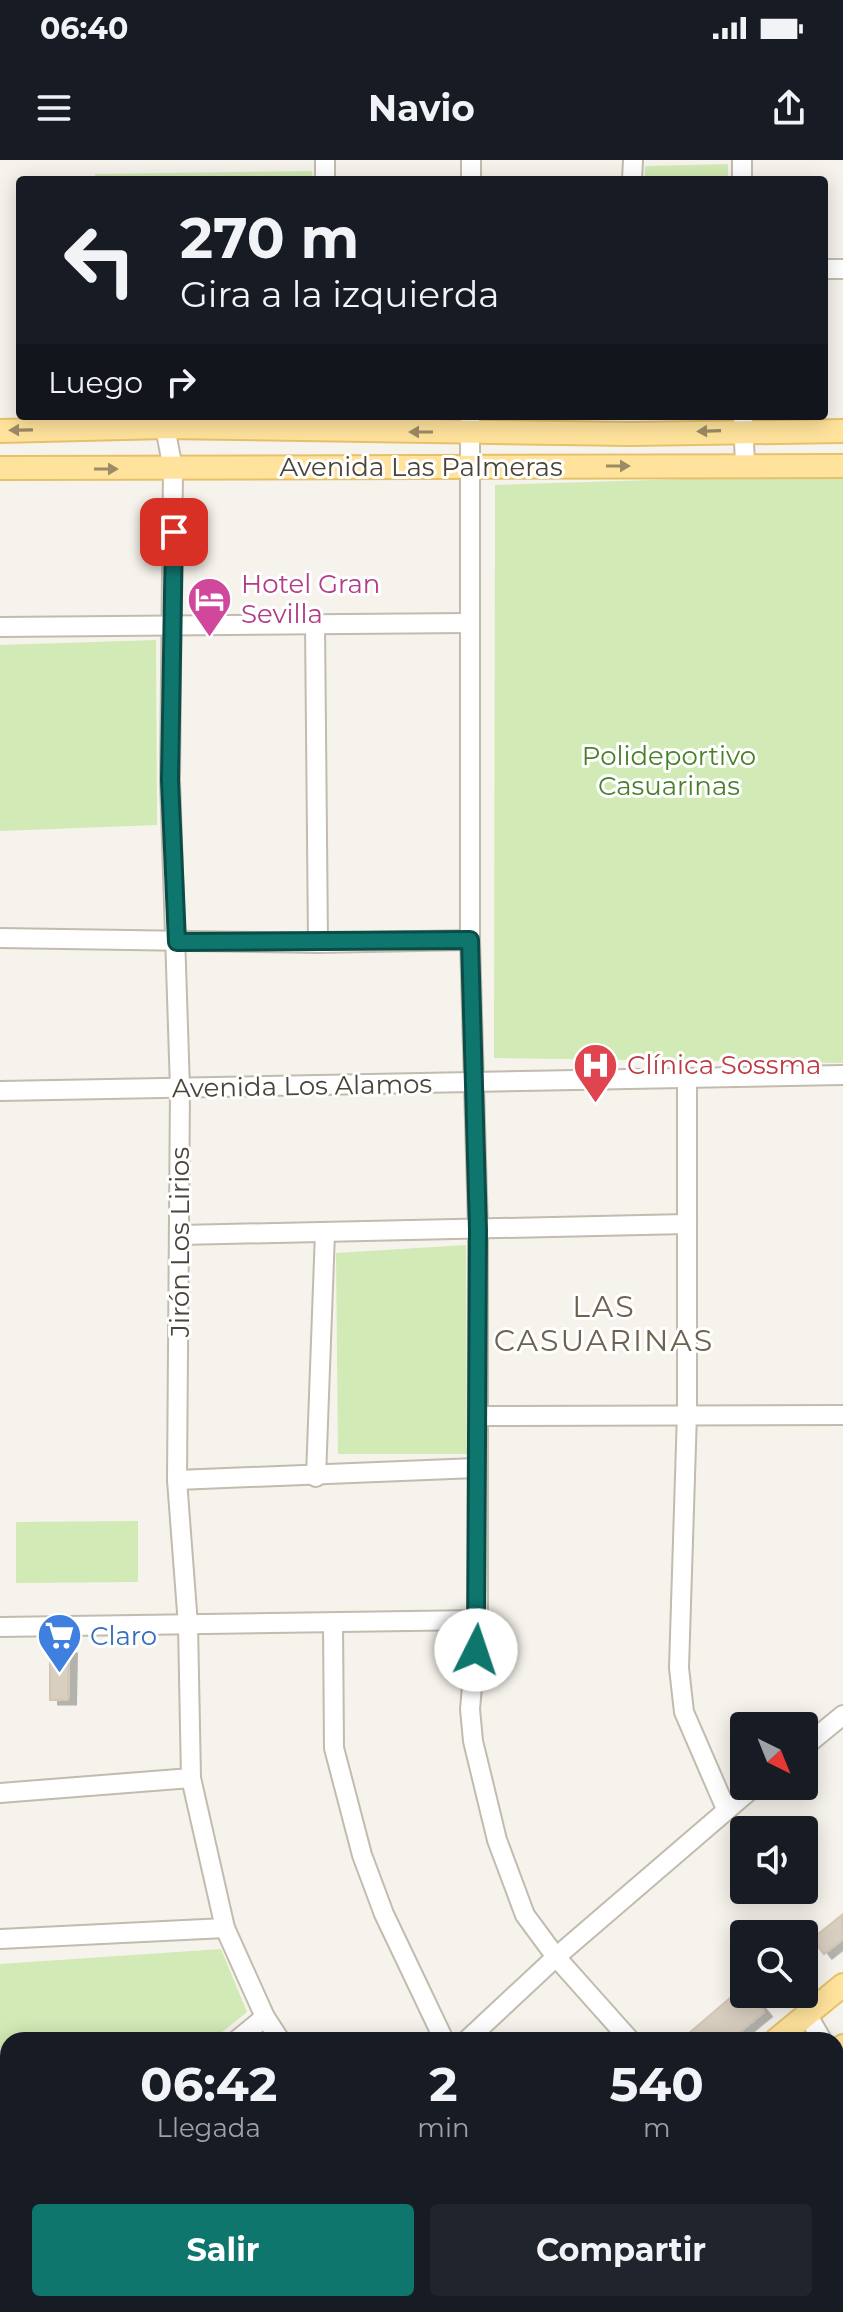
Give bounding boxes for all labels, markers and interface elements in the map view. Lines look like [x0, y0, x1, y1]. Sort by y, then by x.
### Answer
text: 06:40 [40, 10, 128, 47]
icon: menu [32, 86, 76, 130]
text: Navio [368, 86, 475, 130]
icon: share [767, 86, 811, 130]
text: 270 m [180, 204, 359, 272]
icon: left [48, 208, 152, 312]
text: Gira a la izquierda [180, 272, 500, 316]
icon: right [159, 360, 203, 404]
text: Luego [48, 364, 143, 401]
one-way arrow [8, 424, 33, 437]
one-way arrow [696, 425, 721, 438]
one-way arrow [408, 426, 433, 438]
street label: Avenida Las Palmeras [279, 451, 563, 483]
one-way arrow [606, 460, 631, 472]
one-way arrow [94, 463, 119, 475]
pin [140, 498, 208, 566]
icon: arrive [152, 510, 196, 554]
place label: Hotel Gran Sevilla [241, 568, 380, 630]
hotel icon: Hotel Gran Sevilla [186, 575, 234, 638]
park label: Polideportivo Casuarinas [582, 740, 756, 802]
hospital icon: Clínica Sossma [572, 1041, 620, 1104]
place label: Clínica Sossma [627, 1049, 821, 1081]
street label: Avenida Los Alamos [172, 1068, 432, 1104]
street label: Jirón Los Lirios [164, 1147, 196, 1338]
district label: LAS CASUARINAS [494, 1288, 714, 1359]
position arrow [434, 1608, 518, 1692]
supermarket icon: Claro [35, 1612, 83, 1675]
place label: Claro [90, 1620, 157, 1652]
north arrow [730, 1712, 818, 1800]
map controls [730, 1712, 818, 2008]
button: sound [730, 1816, 818, 1904]
button: search [730, 1920, 818, 2008]
text: 06:42 [140, 2055, 277, 2113]
text: 2 [429, 2055, 458, 2113]
text: 540 [610, 2055, 704, 2113]
text: Llegada [157, 2112, 261, 2144]
text: min [417, 2112, 470, 2144]
text: m [643, 2112, 671, 2144]
button: Salir [32, 2204, 414, 2296]
button: Compartir [430, 2204, 812, 2296]

